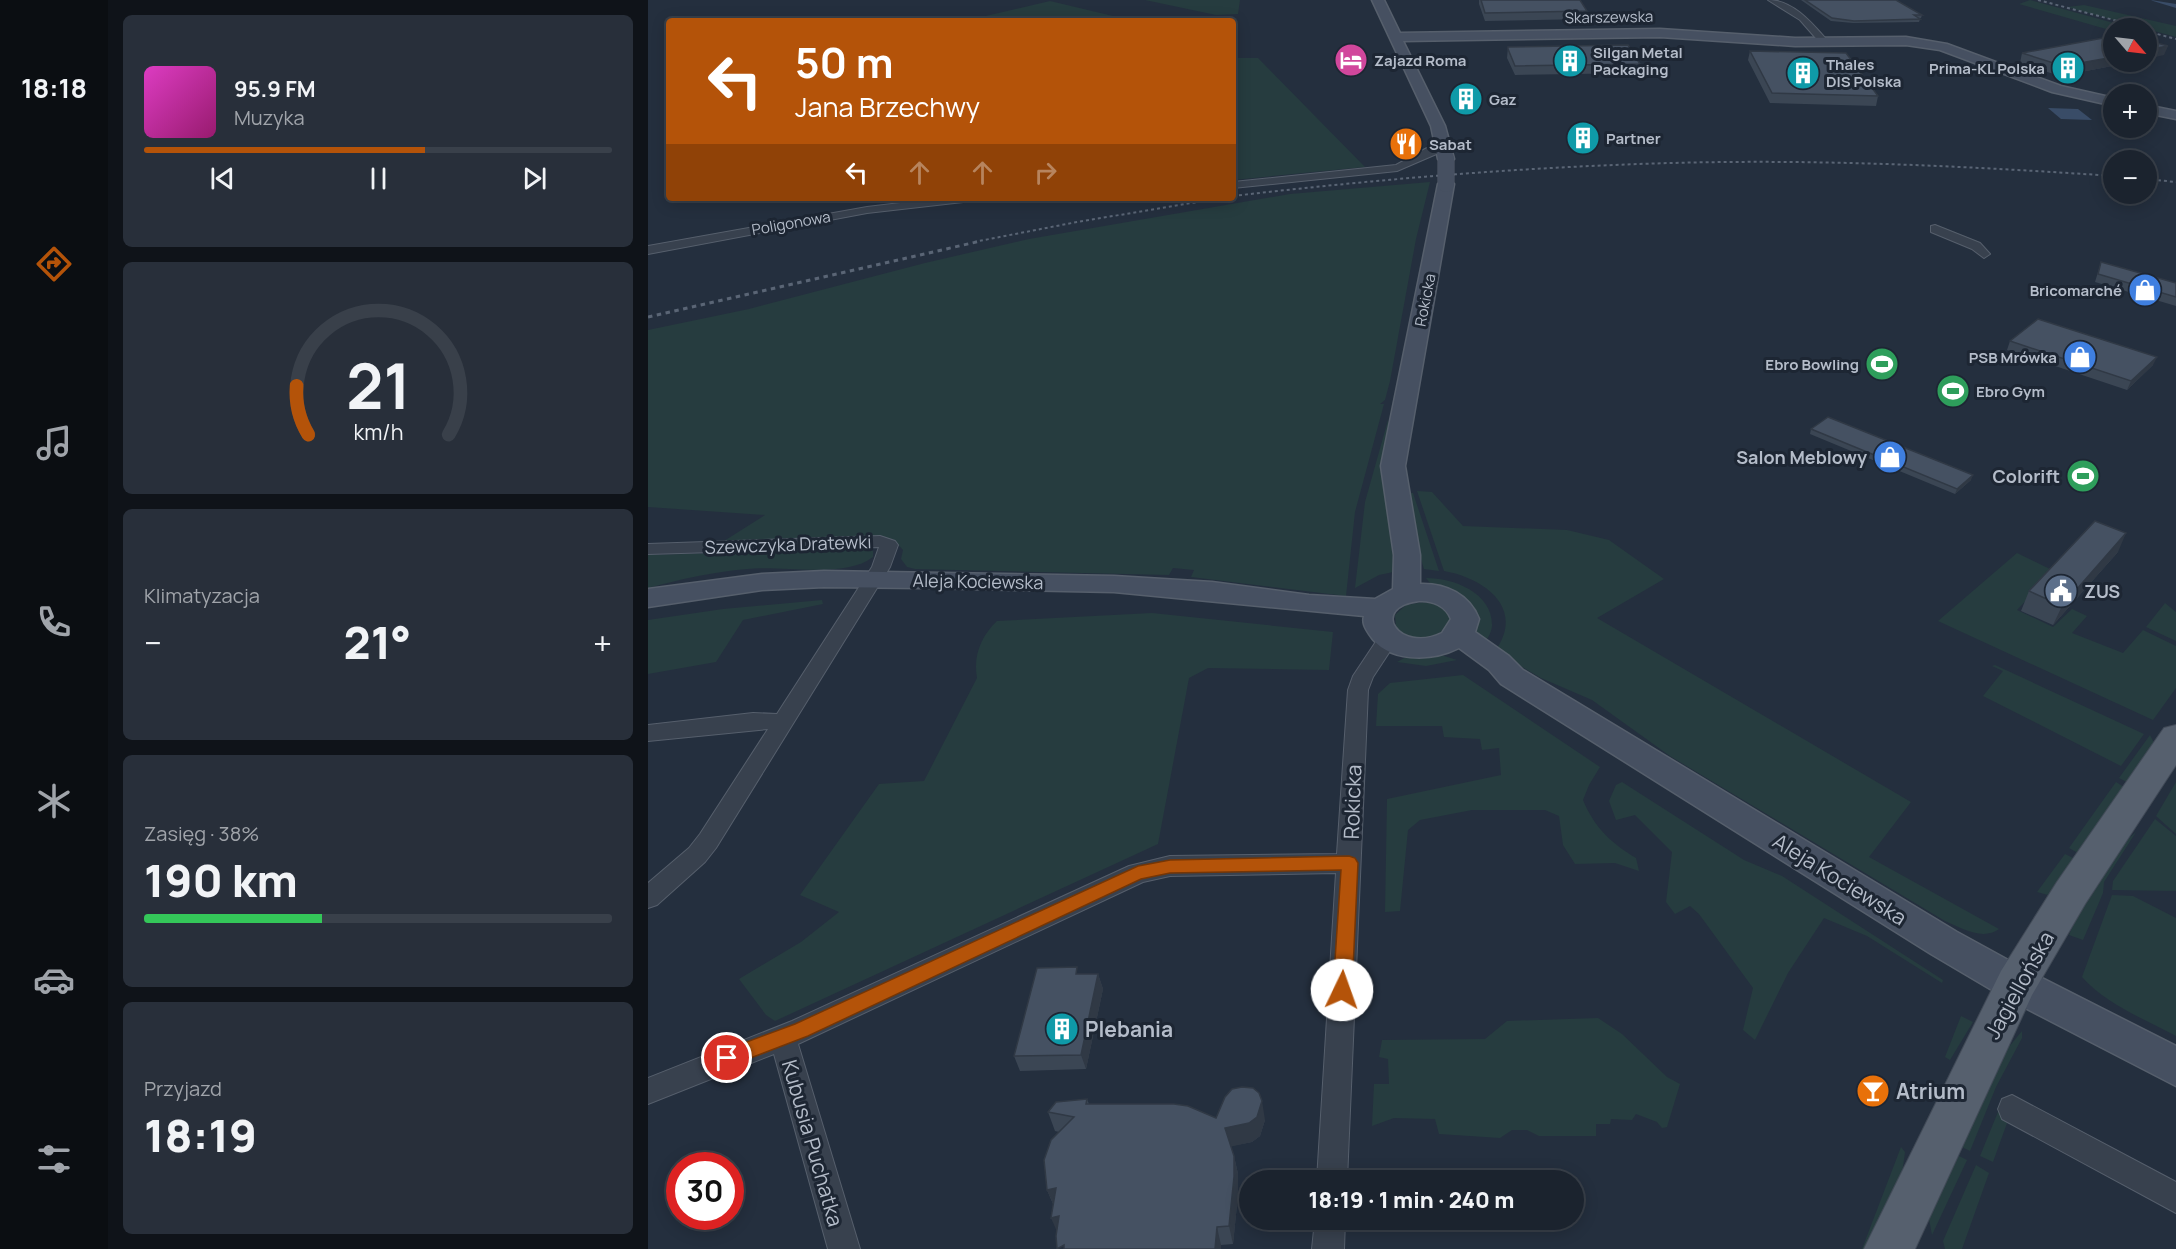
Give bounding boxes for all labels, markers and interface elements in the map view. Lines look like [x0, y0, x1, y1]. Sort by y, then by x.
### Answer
street label: Skarszewska [1564, 6, 1654, 28]
north arrow [2103, 18, 2157, 72]
map controls [2103, 18, 2157, 204]
text: 50 m [795, 33, 893, 91]
icon: left [696, 42, 774, 120]
hotel icon: Zajazd Roma [1333, 42, 1369, 78]
place label: Silgan Metal Packaging [1593, 42, 1683, 80]
building icon: Silgan Metal Packaging [1552, 43, 1588, 79]
place label: Zajazd Roma [1374, 50, 1467, 71]
building icon: Prima-KL Polska [2050, 50, 2086, 86]
place label: Thales DIS Polska [1826, 54, 1901, 92]
building icon: Thales DIS Polska [1785, 55, 1821, 91]
place label: Prima-KL Polska [1929, 58, 2045, 79]
text: 18:18 [21, 69, 87, 106]
text: 95.9 FM [234, 74, 316, 104]
building icon: Gaz [1448, 81, 1484, 117]
button: + [2103, 84, 2157, 138]
text: Jana Brzechwy [795, 88, 980, 125]
place label: Gaz [1489, 89, 1517, 110]
text: Muzyka [234, 104, 305, 131]
building icon: Partner [1565, 120, 1601, 156]
restaurant icon: Sabat [1388, 126, 1424, 162]
place label: Partner [1606, 128, 1661, 149]
place label: Sabat [1429, 134, 1472, 155]
button: − [2103, 150, 2157, 204]
icon: left [840, 156, 873, 189]
icon: ahead [903, 156, 936, 189]
icon: ahead [966, 156, 999, 189]
icon: right [1029, 156, 1062, 189]
icon: previous [206, 162, 239, 195]
icon: pause [362, 162, 395, 195]
icon: next [518, 162, 551, 195]
street label: Poligonowa [750, 206, 832, 240]
icon: directions [33, 243, 75, 285]
street label: Rokicka [1410, 272, 1440, 328]
shop icon: Bricomarché [2127, 272, 2163, 308]
place label: Bricomarché [2030, 280, 2122, 301]
shop icon: PSB Mrówka [2062, 339, 2098, 375]
text: 21 [346, 342, 410, 428]
sports icon: Ebro Bowling [1864, 346, 1900, 382]
place label: PSB Mrówka [1969, 347, 2057, 368]
place label: Ebro Bowling [1765, 354, 1859, 375]
sports icon: Ebro Gym [1935, 373, 1971, 409]
place label: Ebro Gym [1976, 381, 2045, 402]
text: km/h [353, 417, 403, 446]
icon: music [33, 422, 75, 464]
shop icon: Salon Meblowy [1872, 439, 1908, 475]
place label: Salon Meblowy [1736, 445, 1867, 469]
sports icon: Colorift [2065, 458, 2101, 494]
place label: Colorift [1993, 464, 2060, 488]
street label: Szewczyka Dratewki [704, 529, 872, 559]
street label: Aleja Kociewska [912, 568, 1044, 594]
public building icon: ZUS [2043, 573, 2079, 609]
place label: ZUS [2084, 579, 2120, 603]
text: Klimatyzacja [144, 582, 260, 609]
icon: phone [33, 601, 75, 643]
text: 21° [343, 611, 411, 673]
text: − [144, 620, 162, 665]
text: + [593, 620, 612, 665]
street label: Rokicka [1337, 764, 1367, 840]
icon: climate [33, 780, 75, 822]
text: Zasięg · 38% [144, 820, 259, 847]
street label: Aleja Kociewska [1768, 827, 1912, 931]
text: 190 km [144, 849, 298, 911]
street label: Jagiellońska [1978, 926, 2060, 1044]
position arrow [1310, 958, 1374, 1022]
icon: car [33, 959, 75, 1001]
building icon: Plebania [1044, 1011, 1080, 1047]
place label: Plebania [1085, 1015, 1173, 1043]
pin [701, 1032, 752, 1083]
icon: arrive [710, 1041, 743, 1074]
street label: Kubusia Puchatka [776, 1056, 850, 1230]
bar icon: Atrium [1855, 1073, 1891, 1109]
text: Przyjazd [144, 1075, 222, 1102]
place label: Atrium [1896, 1077, 1965, 1105]
text: 18:19 [144, 1104, 257, 1166]
icon: filters [33, 1138, 75, 1180]
speed limit sign: 30 [666, 1152, 744, 1230]
text: 18:19 · 1 min · 240 m [1309, 1185, 1514, 1215]

